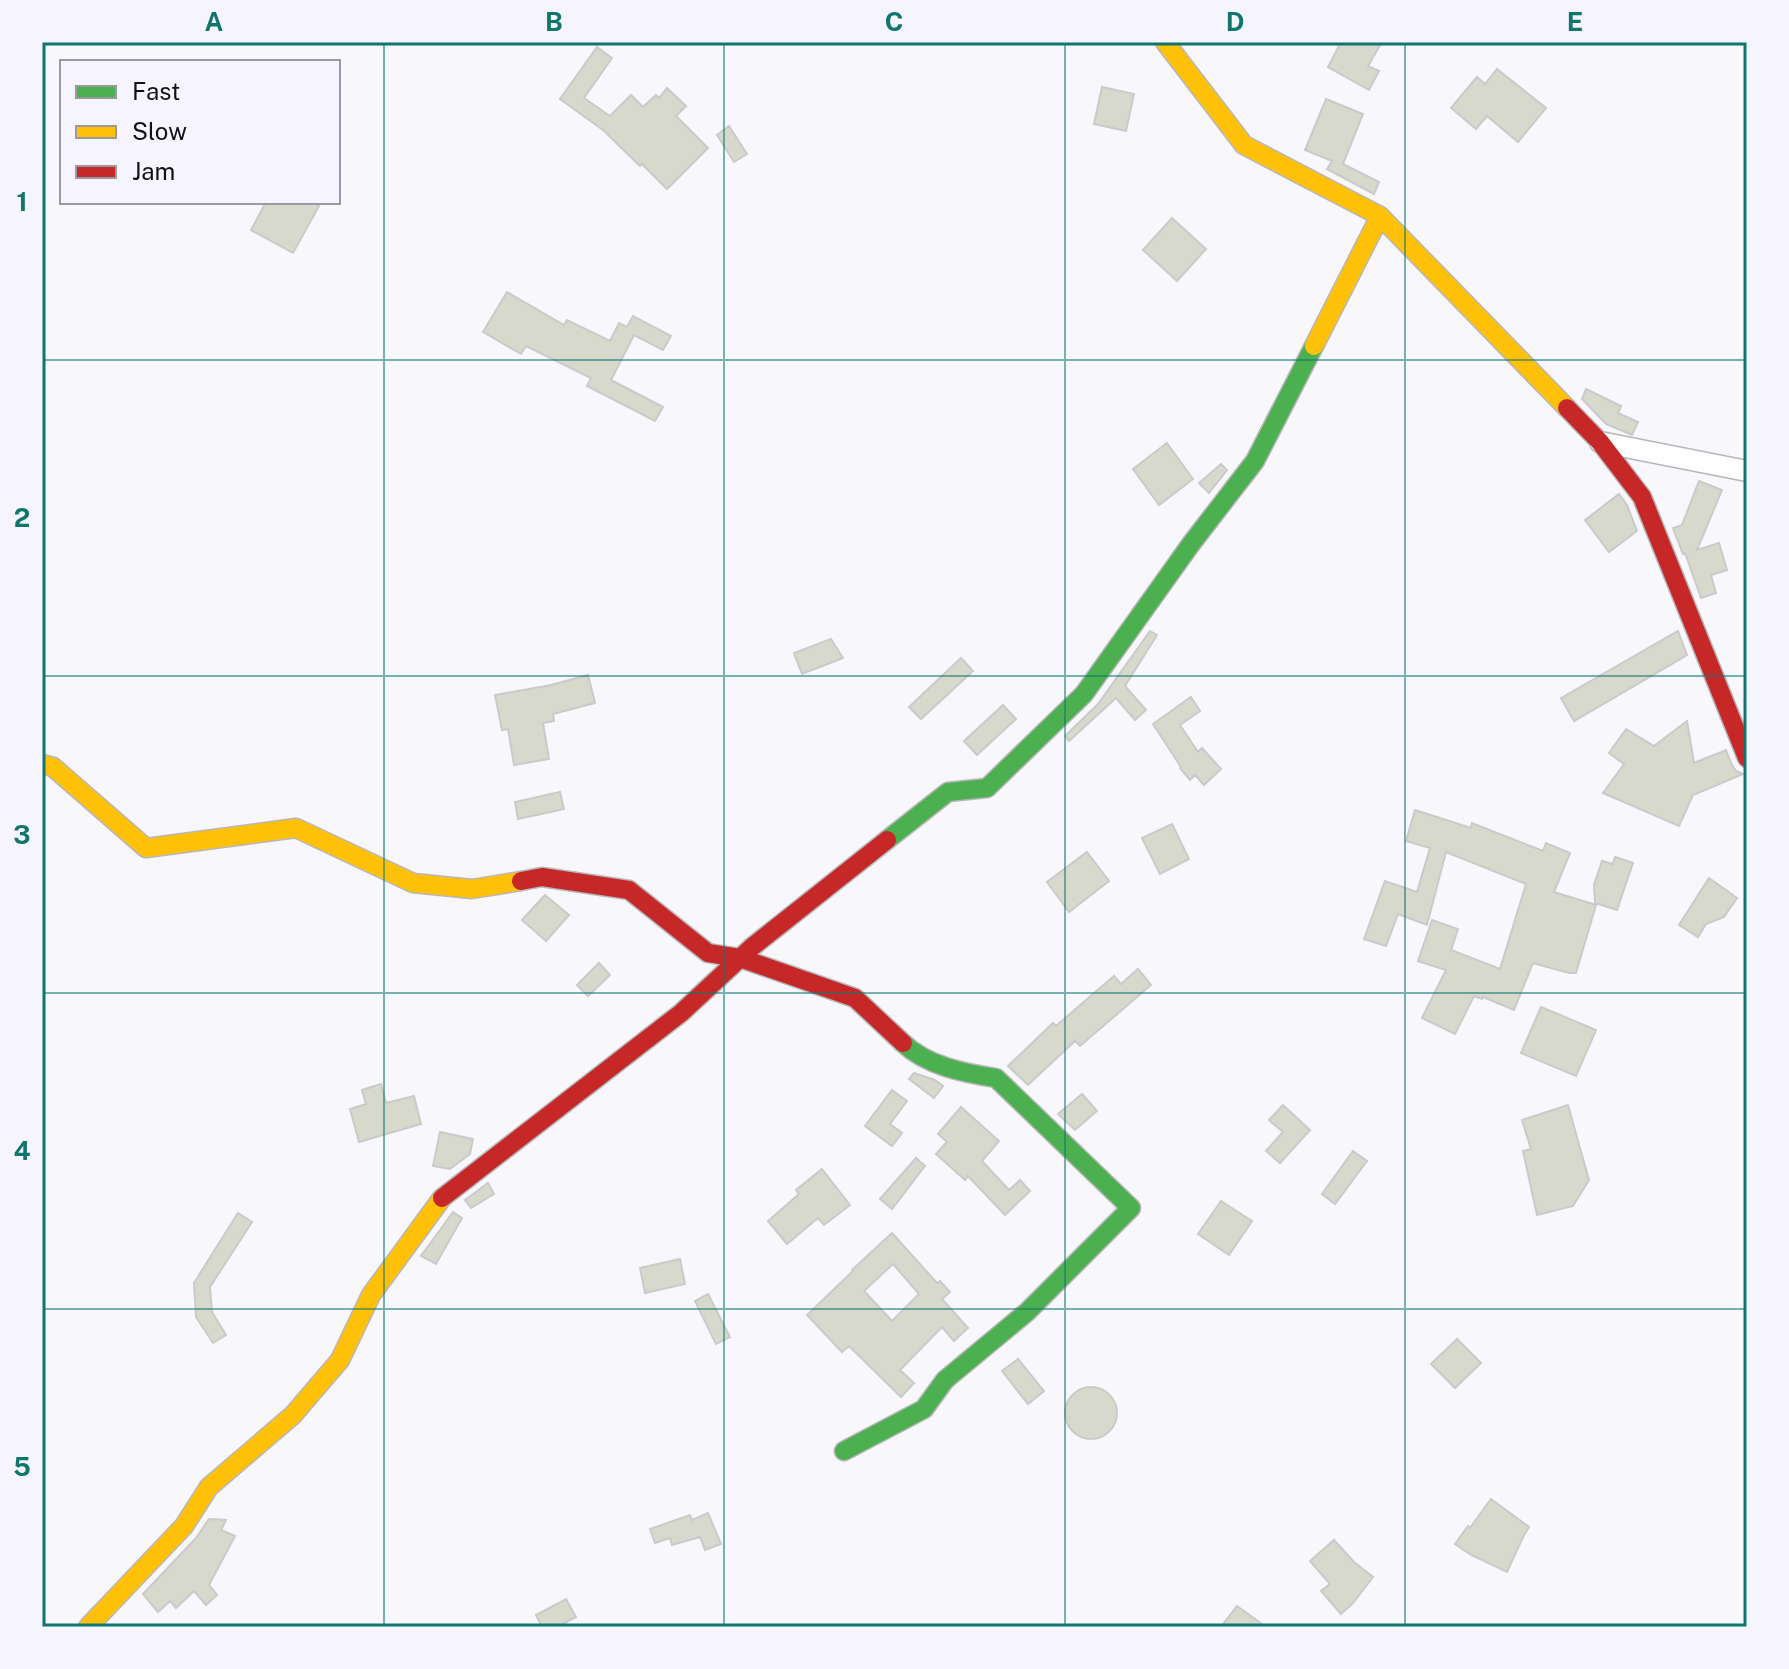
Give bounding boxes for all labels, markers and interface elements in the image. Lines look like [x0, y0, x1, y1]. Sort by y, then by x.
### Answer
text: A [205, 6, 224, 37]
text: B [545, 6, 563, 37]
text: C [885, 6, 903, 37]
text: D [1226, 6, 1244, 37]
text: E [1567, 6, 1583, 37]
legend [60, 60, 340, 204]
text: Fast [132, 77, 180, 105]
text: Slow [132, 117, 187, 145]
text: Jam [132, 157, 175, 185]
text: 1 [16, 186, 28, 217]
text: 2 [14, 502, 30, 533]
text: 3 [13, 819, 31, 850]
text: 4 [13, 1135, 31, 1166]
text: 5 [13, 1451, 31, 1482]

